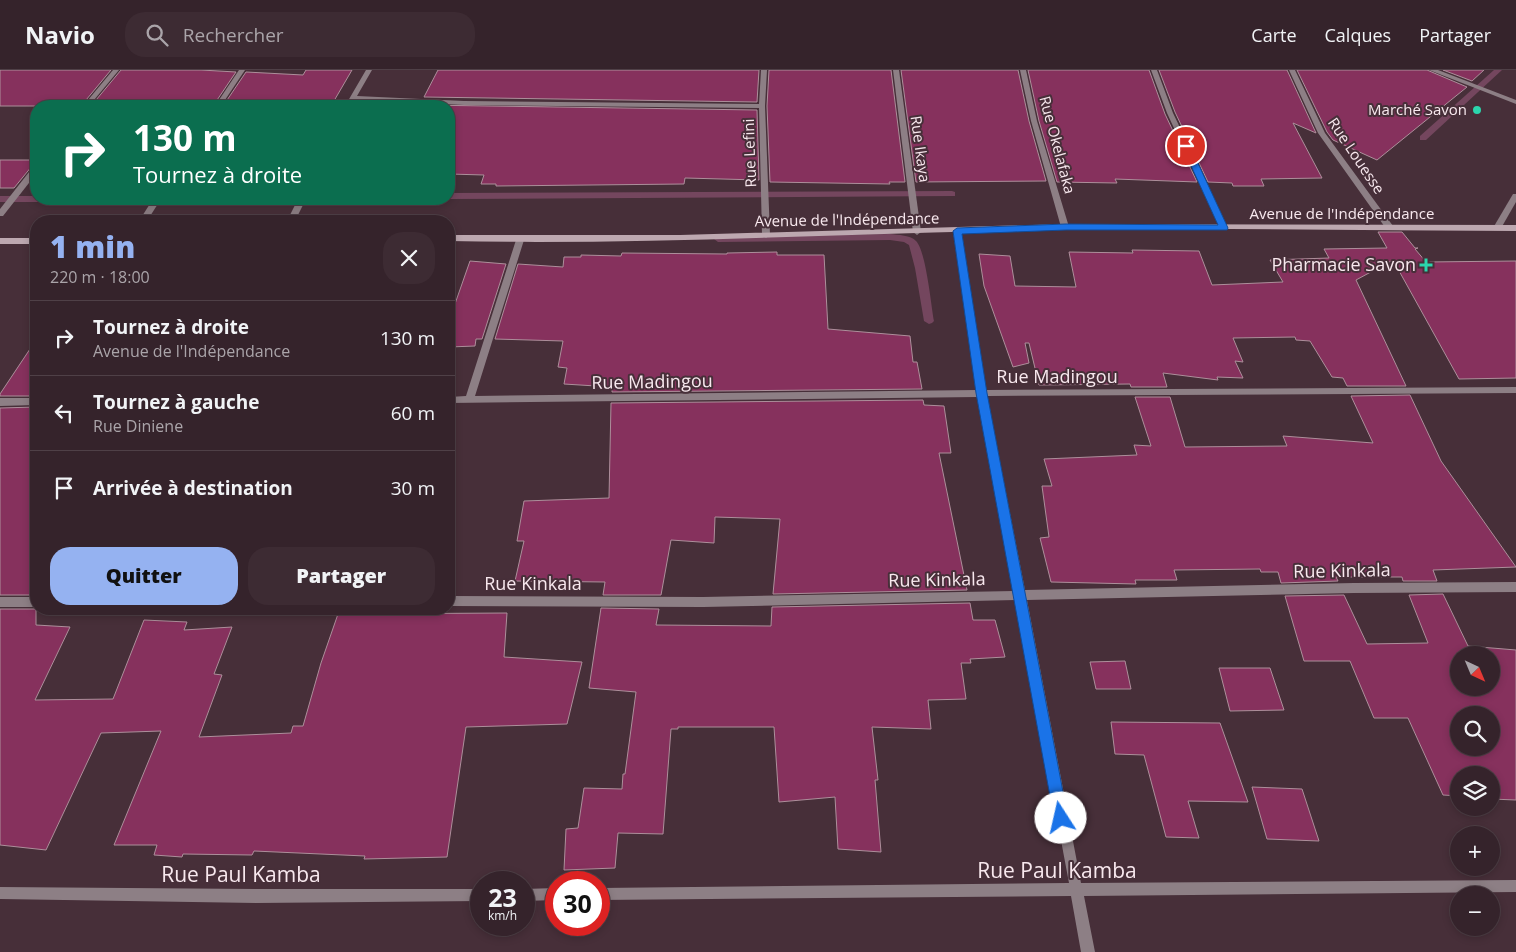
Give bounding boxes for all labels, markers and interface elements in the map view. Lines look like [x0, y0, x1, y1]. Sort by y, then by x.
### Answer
search box [125, 12, 475, 57]
text: Navio [25, 18, 95, 51]
icon: search [143, 21, 171, 49]
text: Rechercher [183, 22, 284, 48]
text: Carte [1251, 23, 1297, 47]
text: Calques [1325, 23, 1391, 47]
text: Partager [1419, 23, 1491, 47]
street label: Rue Okelafaka [1035, 94, 1081, 196]
place label: Marché Savon [1368, 99, 1467, 119]
marker: Marché Savon [1471, 104, 1483, 116]
street label: Rue Louesse [1324, 113, 1390, 198]
text: 130 m [133, 114, 237, 161]
street label: Rue Ikaya [906, 114, 936, 183]
street label: Rue Lefini [738, 118, 760, 188]
icon: right [50, 120, 115, 185]
pin [1165, 125, 1207, 167]
icon: arrive [1172, 132, 1200, 160]
text: Tournez à droite [133, 159, 302, 189]
street label: Avenue de l'Indépendance [1250, 203, 1434, 223]
street label: Avenue de l'Indépendance [754, 207, 940, 231]
text: 1 min [50, 226, 135, 267]
button: close [383, 232, 435, 284]
place label: Pharmacie Savon [1271, 252, 1416, 276]
marker: Pharmacie Savon [1420, 259, 1432, 271]
text: 220 m · 18:00 [50, 266, 150, 288]
text: Tournez à droite [93, 314, 249, 340]
icon: right [50, 324, 78, 352]
text: 130 m [380, 325, 435, 351]
text: Avenue de l'Indépendance [93, 340, 290, 362]
street label: Rue Madingou [996, 364, 1118, 388]
street label: Rue Madingou [591, 368, 713, 394]
text: Tournez à gauche [93, 389, 259, 415]
icon: left [50, 399, 78, 427]
text: 60 m [391, 400, 435, 426]
text: Rue Diniene [93, 415, 183, 437]
icon: arrive [50, 474, 78, 502]
text: Arrivée à destination [93, 475, 293, 501]
text: 30 m [391, 475, 435, 501]
button: Quitter [50, 547, 238, 605]
button: Partager [248, 547, 435, 605]
street label: Rue Kinkala [1293, 557, 1391, 583]
street label: Rue Kinkala [888, 566, 986, 592]
street label: Rue Kinkala [484, 571, 582, 595]
north arrow [1450, 646, 1500, 696]
map controls [1450, 646, 1500, 936]
button: search [1450, 706, 1500, 756]
button: layers [1450, 766, 1500, 816]
position arrow [1034, 791, 1086, 843]
button: + [1450, 826, 1500, 876]
street label: Rue Paul Kamba [977, 856, 1137, 884]
street label: Rue Paul Kamba [161, 860, 321, 888]
speed limit sign: 30 [545, 871, 610, 936]
text: 23 [488, 880, 517, 914]
button: − [1450, 886, 1500, 936]
text: km/h [488, 907, 517, 924]

